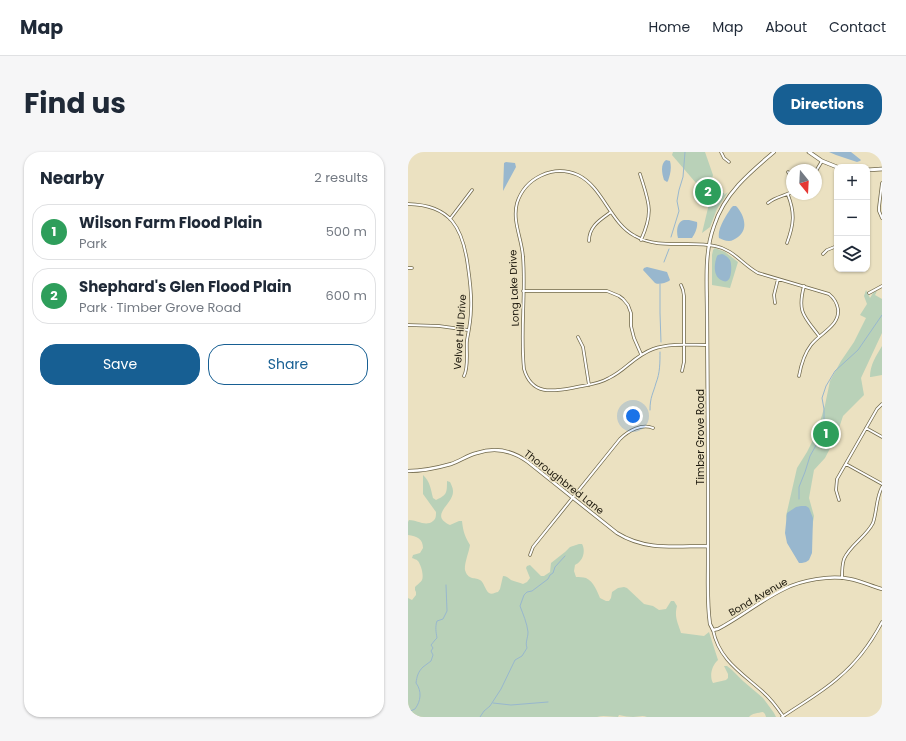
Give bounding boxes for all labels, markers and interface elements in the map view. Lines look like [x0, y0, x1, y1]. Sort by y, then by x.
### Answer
text: Map [20, 14, 63, 41]
text: Home [648, 17, 690, 37]
text: Map [712, 17, 743, 37]
text: About [765, 17, 807, 37]
text: Contact [829, 17, 886, 37]
text: Find us [24, 84, 126, 123]
button: Directions [773, 84, 882, 125]
north arrow [786, 164, 822, 200]
map controls [834, 164, 870, 272]
button: + [834, 164, 870, 200]
text: Nearby [40, 166, 104, 190]
text: 2 results [314, 168, 368, 187]
pin: 2 [695, 177, 721, 207]
button: − [834, 200, 870, 236]
text: Wilson Farm Flood Plain [79, 212, 262, 233]
text: 1 [52, 222, 56, 241]
text: 500 m [326, 222, 367, 241]
text: Park [79, 234, 107, 253]
button: layers [834, 236, 870, 272]
street label: Long Lake Drive [505, 249, 523, 327]
text: Shephard's Glen Flood Plain [79, 276, 292, 297]
text: 2 [50, 286, 58, 305]
text: 600 m [326, 286, 367, 305]
street label: Velvet Hill Drive [450, 294, 470, 370]
text: Park · Timber Grove Road [79, 298, 241, 317]
button: Save [40, 344, 200, 385]
button: Share [208, 344, 368, 385]
street label: Timber Grove Road [693, 389, 708, 485]
your location [623, 406, 643, 426]
pin: 1 [813, 419, 839, 449]
street label: Thoroughbred Lane [521, 446, 607, 518]
street label: Bond Avenue [726, 574, 790, 620]

